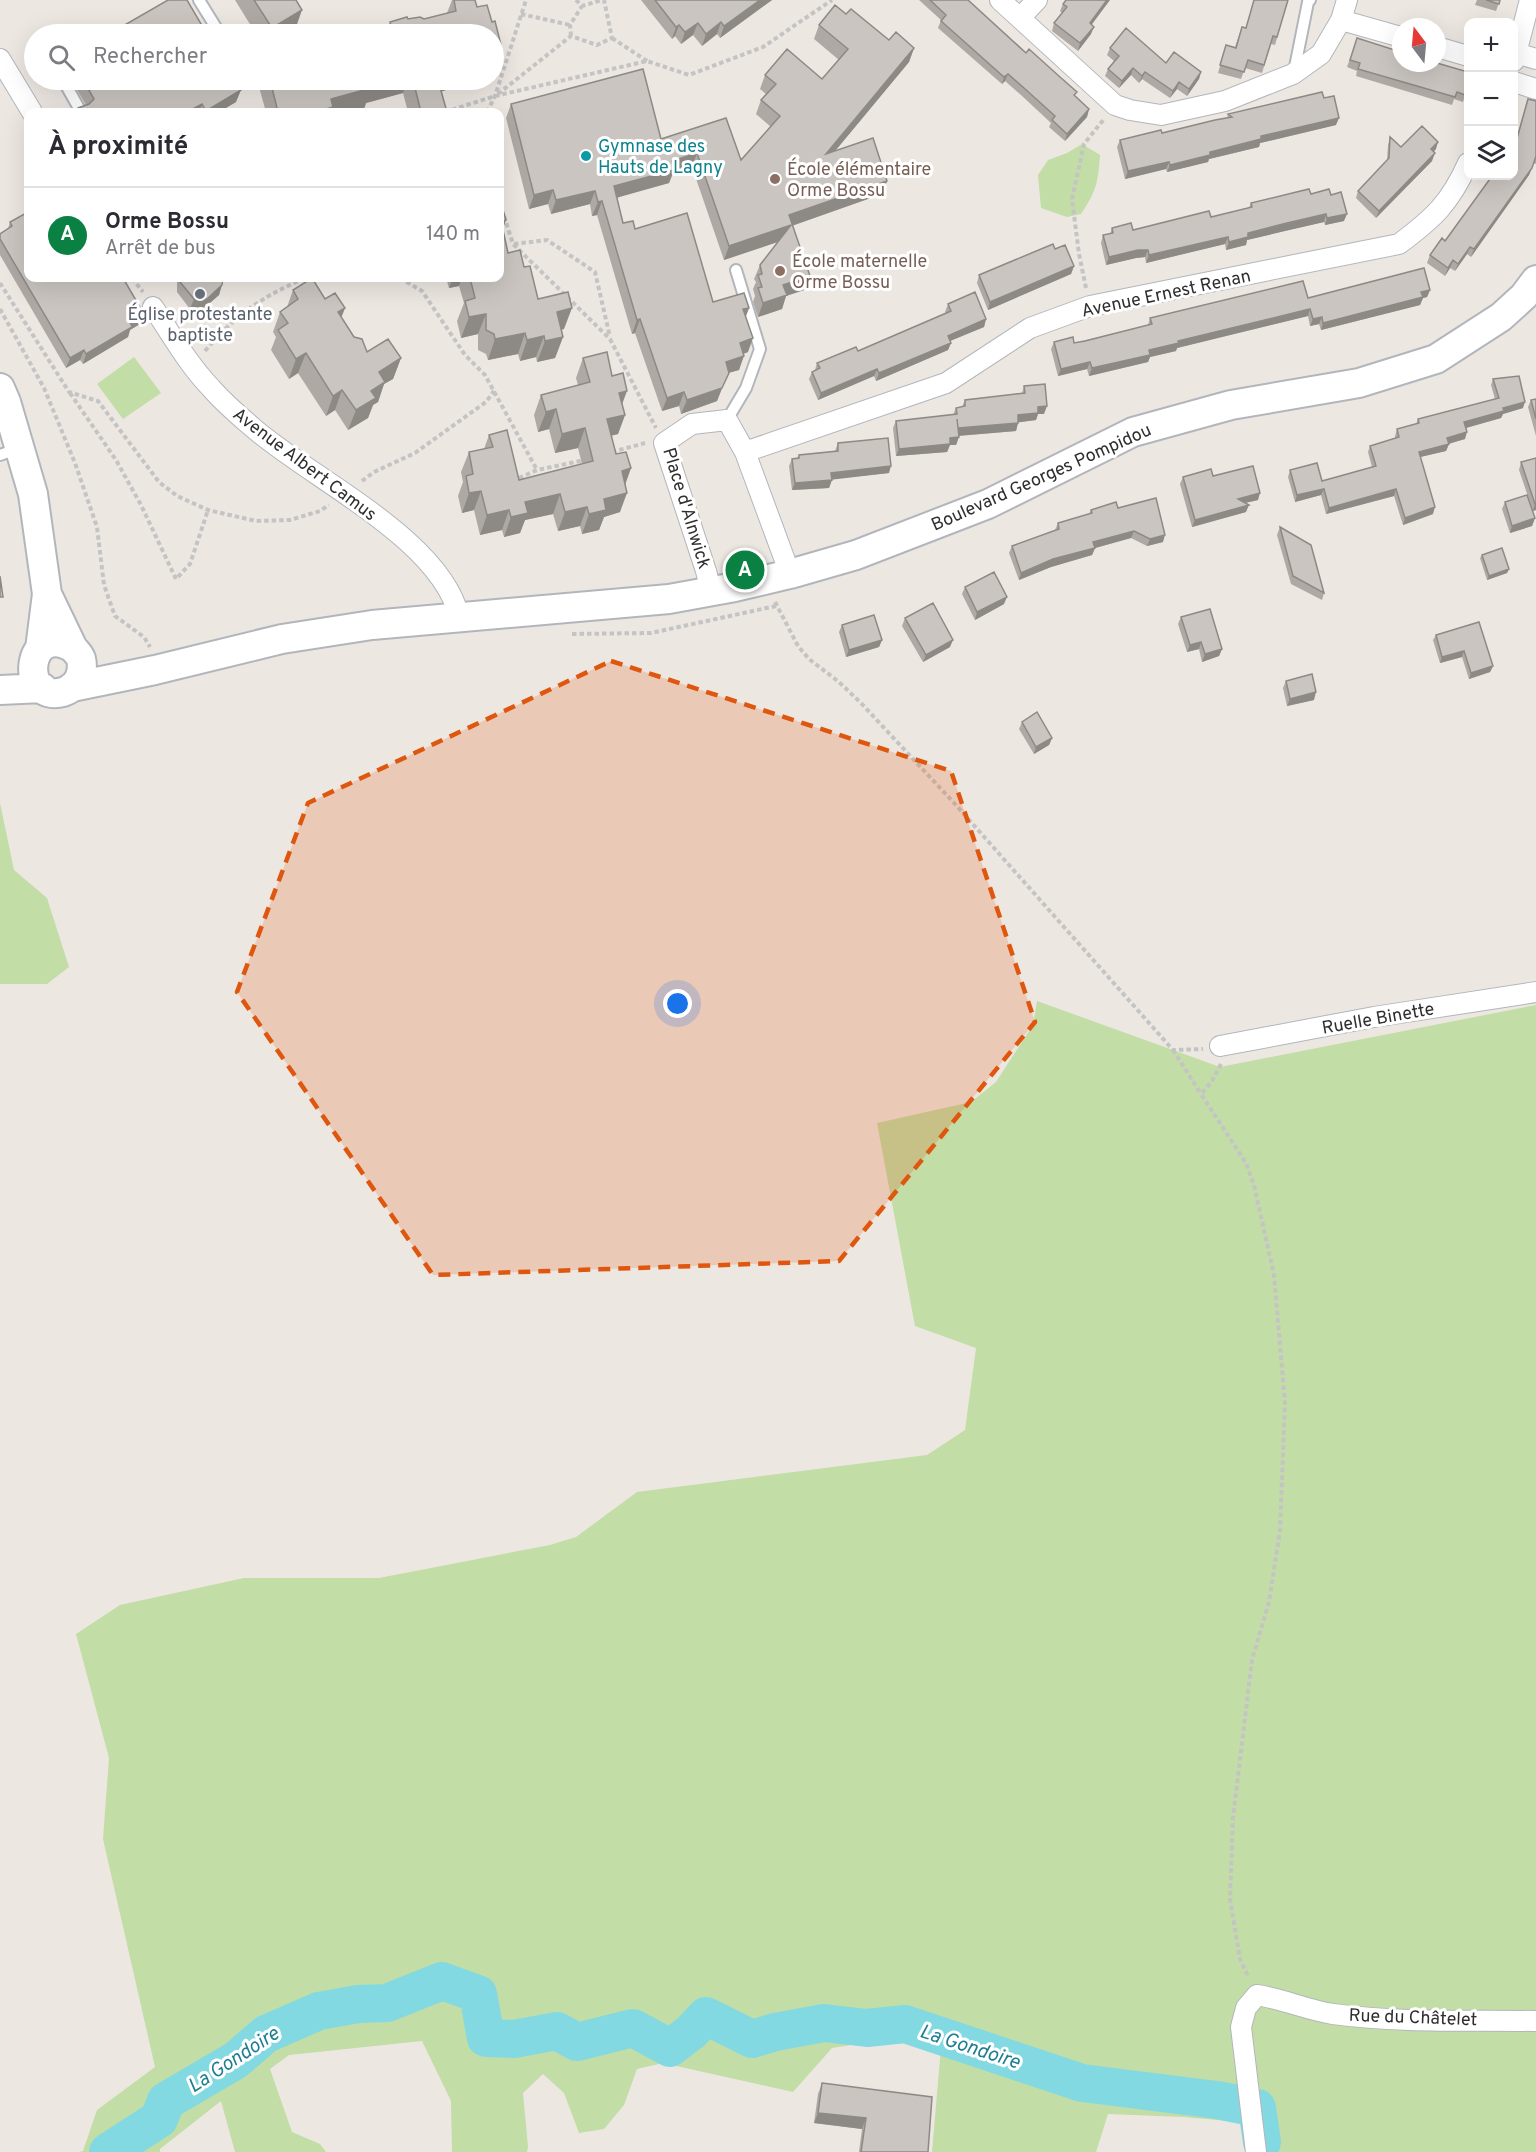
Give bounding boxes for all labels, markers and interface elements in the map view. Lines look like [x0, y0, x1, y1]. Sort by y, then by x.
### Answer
north arrow [1392, 18, 1446, 72]
map controls [1464, 18, 1518, 180]
button: + [1464, 18, 1518, 72]
search box [24, 24, 504, 90]
icon: search [45, 41, 78, 74]
text: Rechercher [93, 44, 207, 71]
button: − [1464, 72, 1518, 126]
button: layers [1464, 126, 1518, 180]
text: À proximité [48, 131, 188, 164]
place label: Gymnase des Hauts de Lagny [598, 136, 723, 180]
marker: Gymnase des Hauts de Lagny [579, 149, 593, 163]
place label: École élémentaire Orme Bossu [787, 157, 931, 203]
marker: École élémentaire Orme Bossu [768, 172, 782, 186]
text: Orme Bossu [105, 209, 229, 236]
text: A [60, 222, 75, 248]
text: 140 m [426, 222, 480, 248]
text: Arrêt de bus [105, 236, 216, 262]
place label: École maternelle Orme Bossu [792, 249, 927, 295]
marker: École maternelle Orme Bossu [773, 264, 787, 278]
street label: Avenue Ernest Renan [1079, 265, 1253, 324]
marker: Église protestante baptiste [193, 287, 207, 301]
place label: Église protestante baptiste [127, 302, 273, 348]
street label: Avenue Albert Camus [228, 404, 381, 527]
street label: Boulevard Georges Pompidou [928, 419, 1155, 537]
street label: Place d'Alnwick [656, 445, 715, 572]
pin: A [726, 548, 764, 592]
your location [663, 989, 692, 1018]
street label: Ruelle Binette [1320, 998, 1436, 1041]
street label: Rue du Châtelet [1348, 2005, 1478, 2032]
water label: La Gondoire [916, 2019, 1023, 2077]
water label: La Gondoire [183, 2021, 285, 2100]

